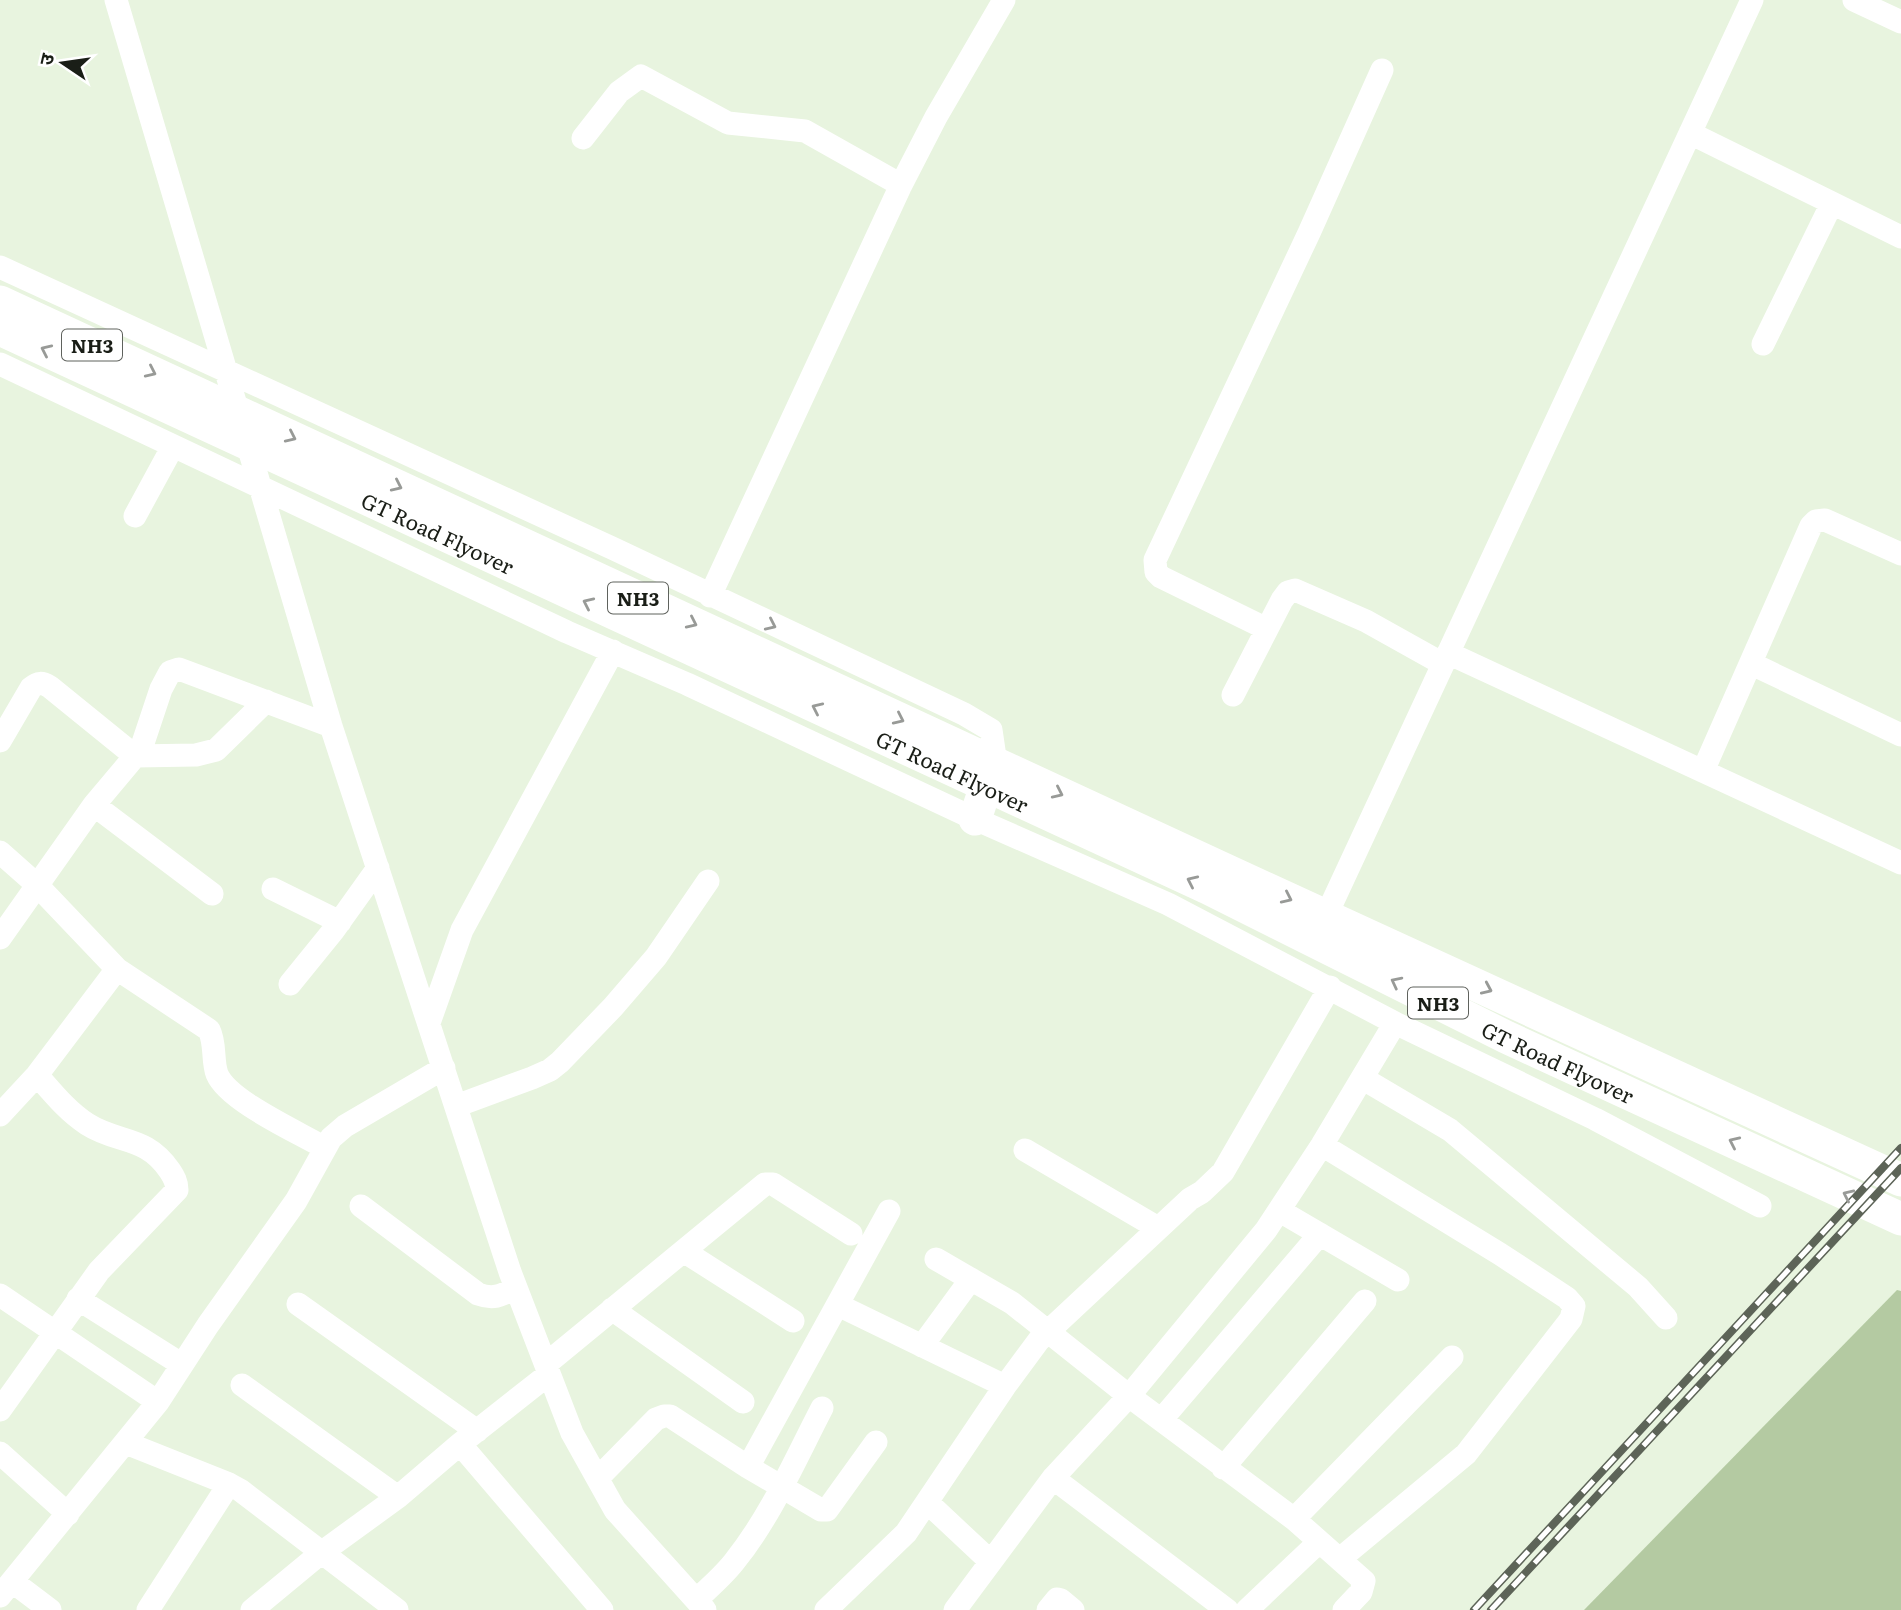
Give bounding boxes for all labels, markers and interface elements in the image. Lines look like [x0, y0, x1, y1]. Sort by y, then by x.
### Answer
north arrow [28, 28, 98, 98]
text: उ [31, 50, 61, 68]
road number: NH3 [62, 330, 122, 360]
one-way arrow [41, 345, 53, 359]
one-way arrow [144, 364, 156, 378]
one-way arrow [284, 429, 296, 443]
one-way arrow [390, 478, 402, 492]
street label: GT Road Flyover [357, 483, 520, 581]
road number: NH3 [608, 582, 668, 614]
one-way arrow [583, 597, 596, 611]
one-way arrow [685, 615, 698, 629]
one-way arrow [764, 617, 776, 631]
one-way arrow [812, 702, 824, 716]
one-way arrow [892, 711, 904, 725]
street label: GT Road Flyover [872, 721, 1034, 819]
one-way arrow [1051, 784, 1063, 798]
one-way arrow [1187, 875, 1199, 889]
one-way arrow [1280, 890, 1292, 904]
one-way arrow [1390, 976, 1403, 990]
one-way arrow [1480, 981, 1492, 995]
road number: NH3 [1408, 987, 1468, 1018]
street label: GT Road Flyover [1477, 1012, 1640, 1110]
one-way arrow [1729, 1136, 1741, 1150]
one-way arrow [1843, 1189, 1856, 1203]

